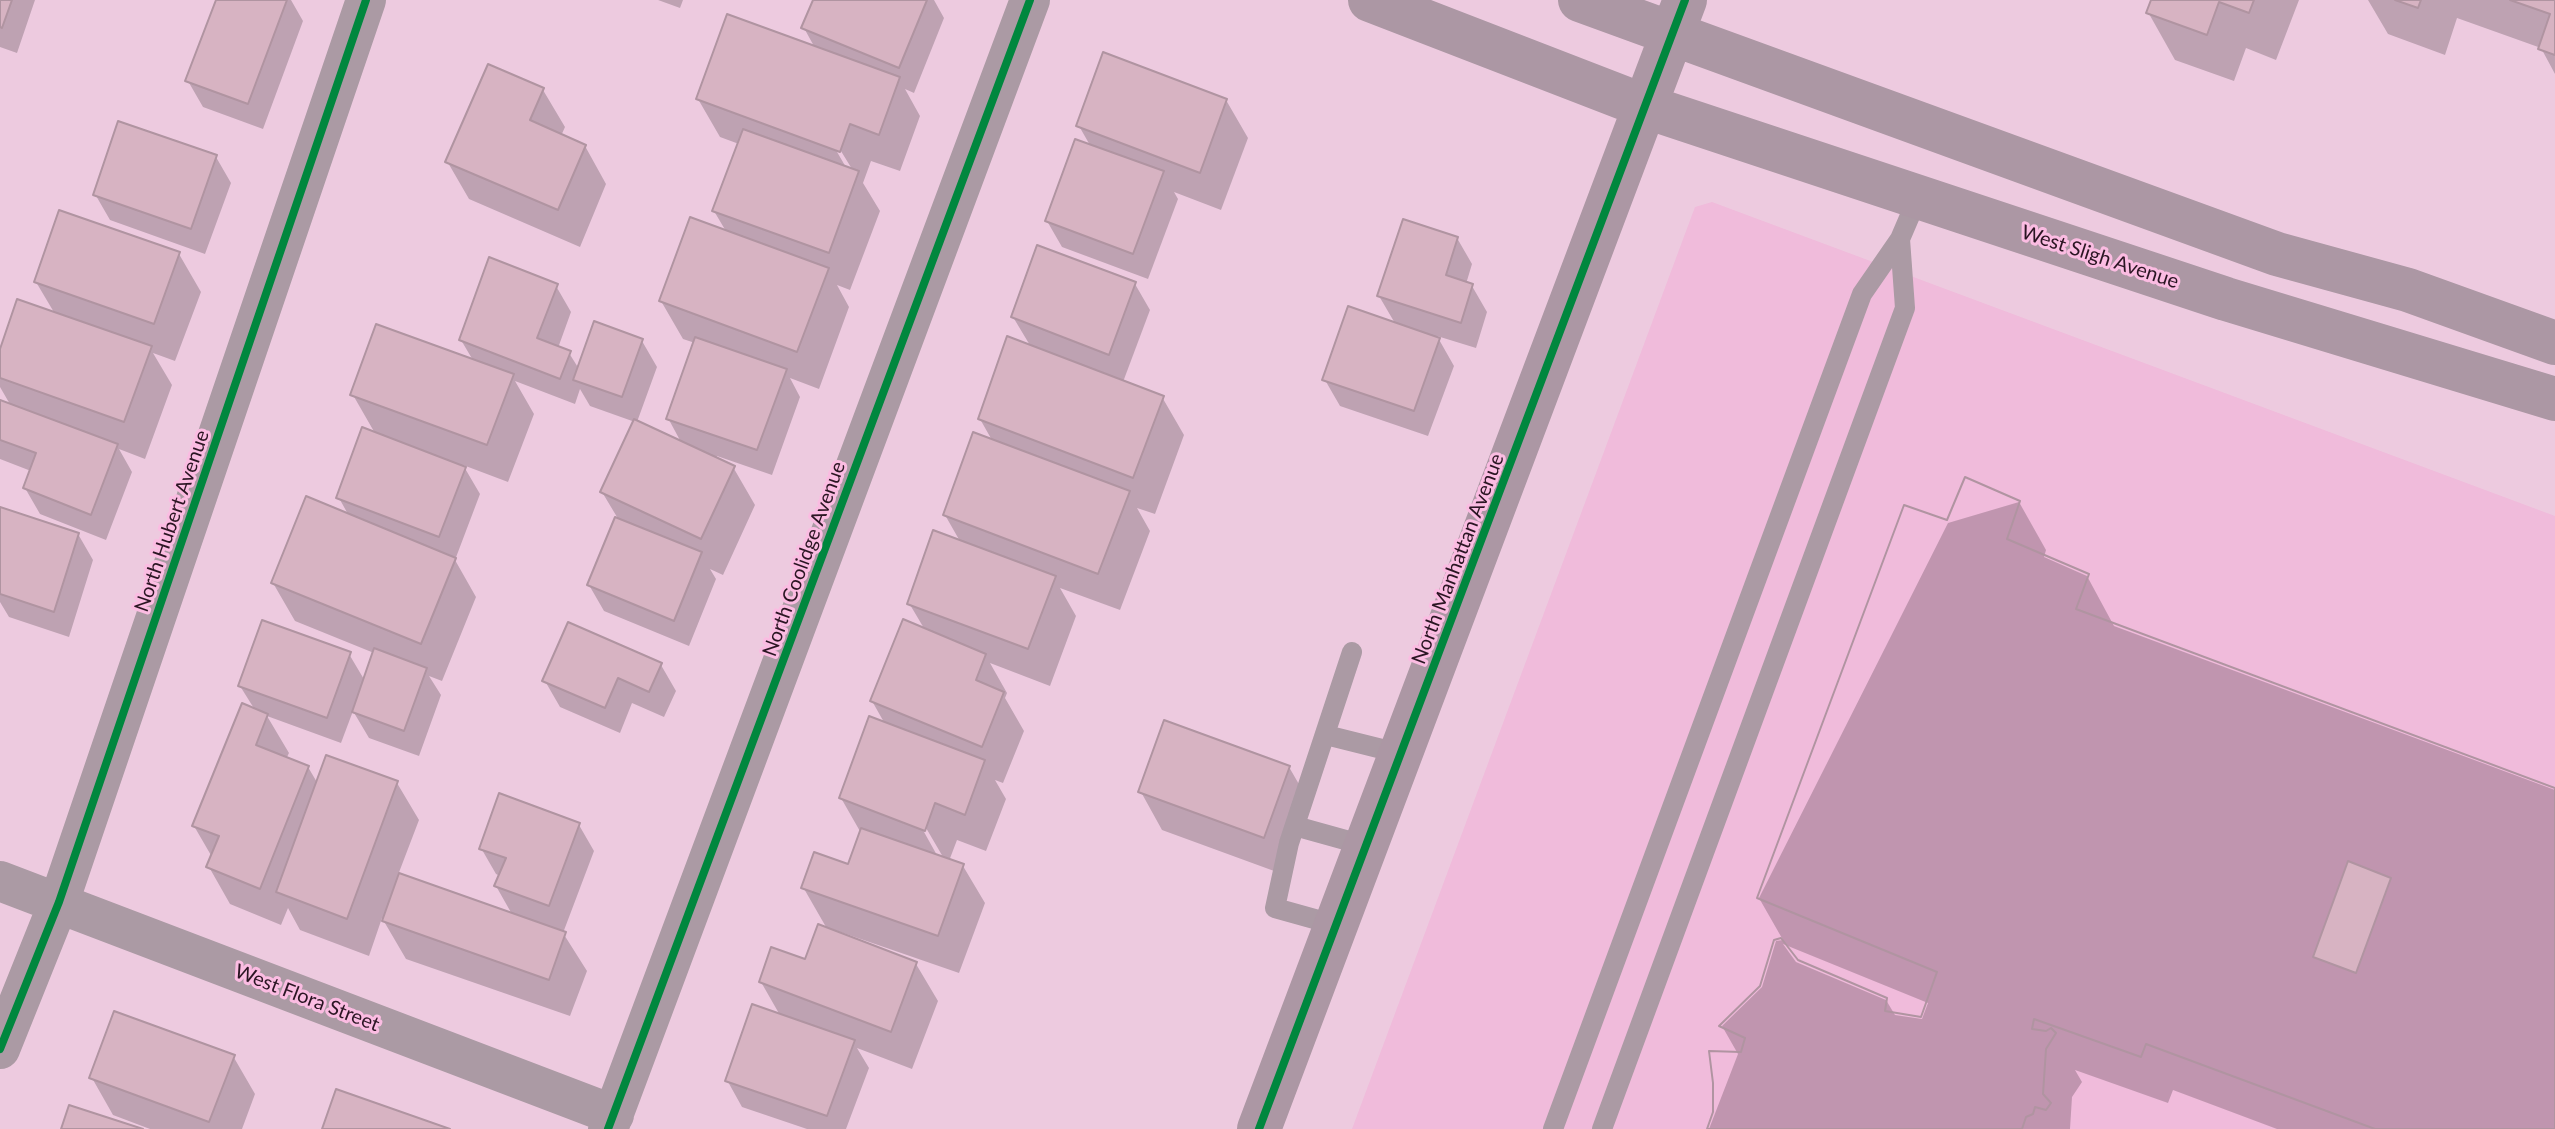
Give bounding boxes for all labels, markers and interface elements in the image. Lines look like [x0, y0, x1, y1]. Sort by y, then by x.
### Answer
street label: West Sligh Avenue [2018, 220, 2182, 294]
street label: North Hubert Avenue [130, 427, 214, 615]
street label: North Manhattan Avenue [1407, 450, 1509, 668]
street label: North Coolidge Avenue [758, 458, 850, 660]
street label: West Flora Street [231, 959, 383, 1037]

